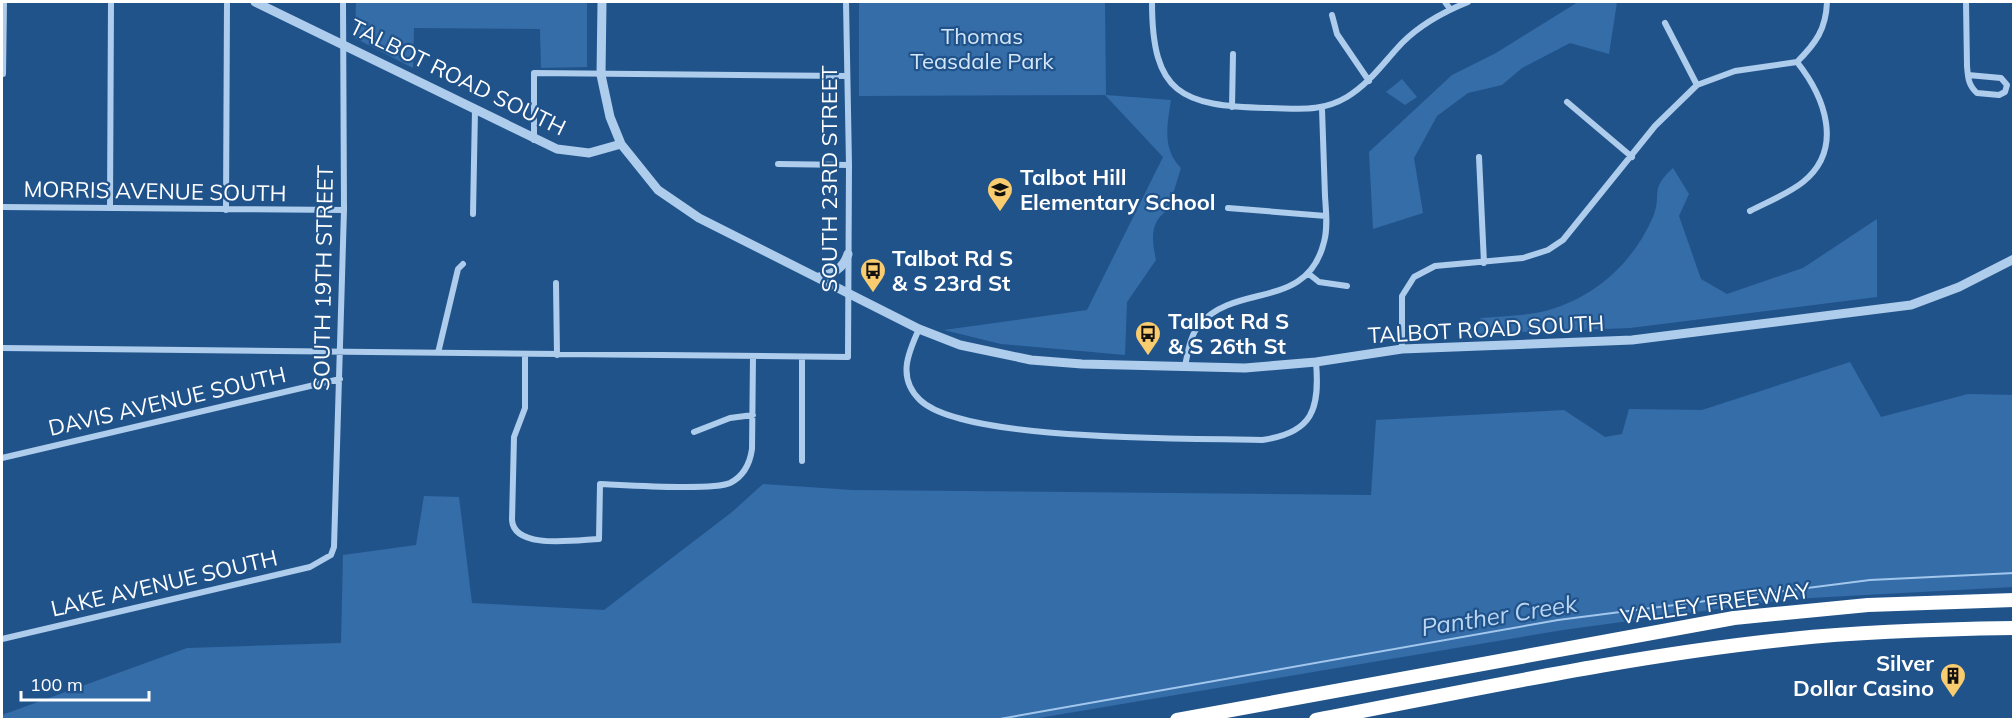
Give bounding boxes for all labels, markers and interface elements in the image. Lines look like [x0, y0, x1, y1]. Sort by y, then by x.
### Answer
street label: TALBOT ROAD SOUTH [345, 13, 571, 141]
park label: Thomas Teasdale Park [910, 22, 1054, 75]
street label: SOUTH 23RD STREET [815, 65, 843, 293]
place label: Talbot Hill Elementary School [1020, 163, 1216, 216]
street label: SOUTH 19TH STREET [307, 165, 339, 391]
street label: MORRIS AVENUE SOUTH [23, 175, 287, 207]
school or university icon: Talbot Hill Elementary School [985, 175, 1015, 213]
place label: Talbot Rd S & S 23rd St [892, 244, 1013, 297]
bus stop icon: Talbot Rd S & S 23rd St [858, 256, 888, 294]
place label: Talbot Rd S & S 26th St [1168, 307, 1289, 360]
street label: TALBOT ROAD SOUTH [1367, 309, 1605, 349]
bus stop icon: Talbot Rd S & S 26th St [1133, 319, 1163, 357]
street label: DAVIS AVENUE SOUTH [45, 360, 289, 442]
street label: LAKE AVENUE SOUTH [48, 543, 280, 623]
street label: VALLEY FREEWAY [1619, 576, 1812, 630]
water label: Panther Creek [1419, 588, 1580, 642]
place label: Silver Dollar Casino [1793, 649, 1934, 702]
building icon: Silver Dollar Casino [1938, 661, 1968, 699]
scale bar [21, 664, 148, 702]
text: 100 m [30, 673, 83, 696]

